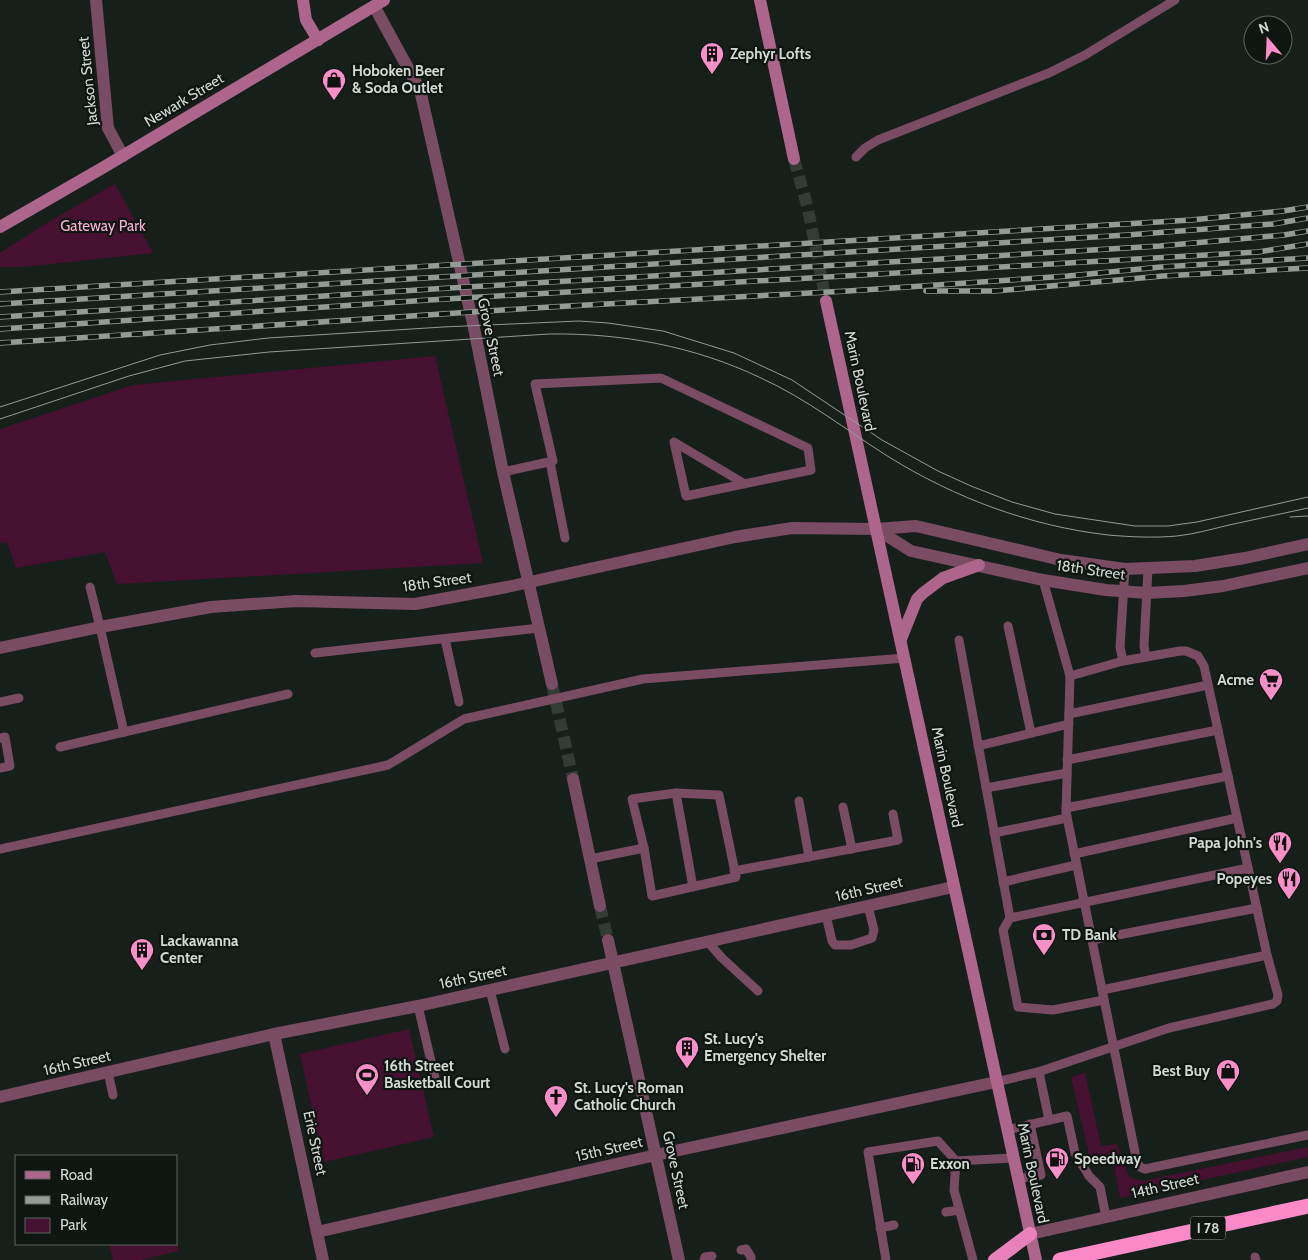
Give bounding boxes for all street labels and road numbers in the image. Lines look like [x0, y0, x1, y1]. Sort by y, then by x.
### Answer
street label: Jackson Street [74, 36, 102, 127]
street label: Newark Street [141, 69, 227, 131]
street label: Grove Street [474, 296, 508, 378]
street label: Marin Boulevard [841, 329, 879, 433]
street label: 18th Street [1056, 556, 1126, 584]
street label: 18th Street [402, 568, 472, 596]
street label: Marin Boulevard [928, 725, 966, 829]
street label: 16th Street [834, 873, 904, 905]
street label: 16th Street [438, 961, 508, 993]
street label: 16th Street [42, 1047, 112, 1079]
street label: Erie Street [299, 1109, 331, 1177]
street label: Marin Boulevard [1014, 1121, 1052, 1225]
street label: Grove Street [659, 1129, 693, 1211]
street label: 15th Street [574, 1133, 644, 1165]
street label: 14th Street [1130, 1170, 1200, 1202]
road number: I 78 [1190, 1216, 1226, 1240]

